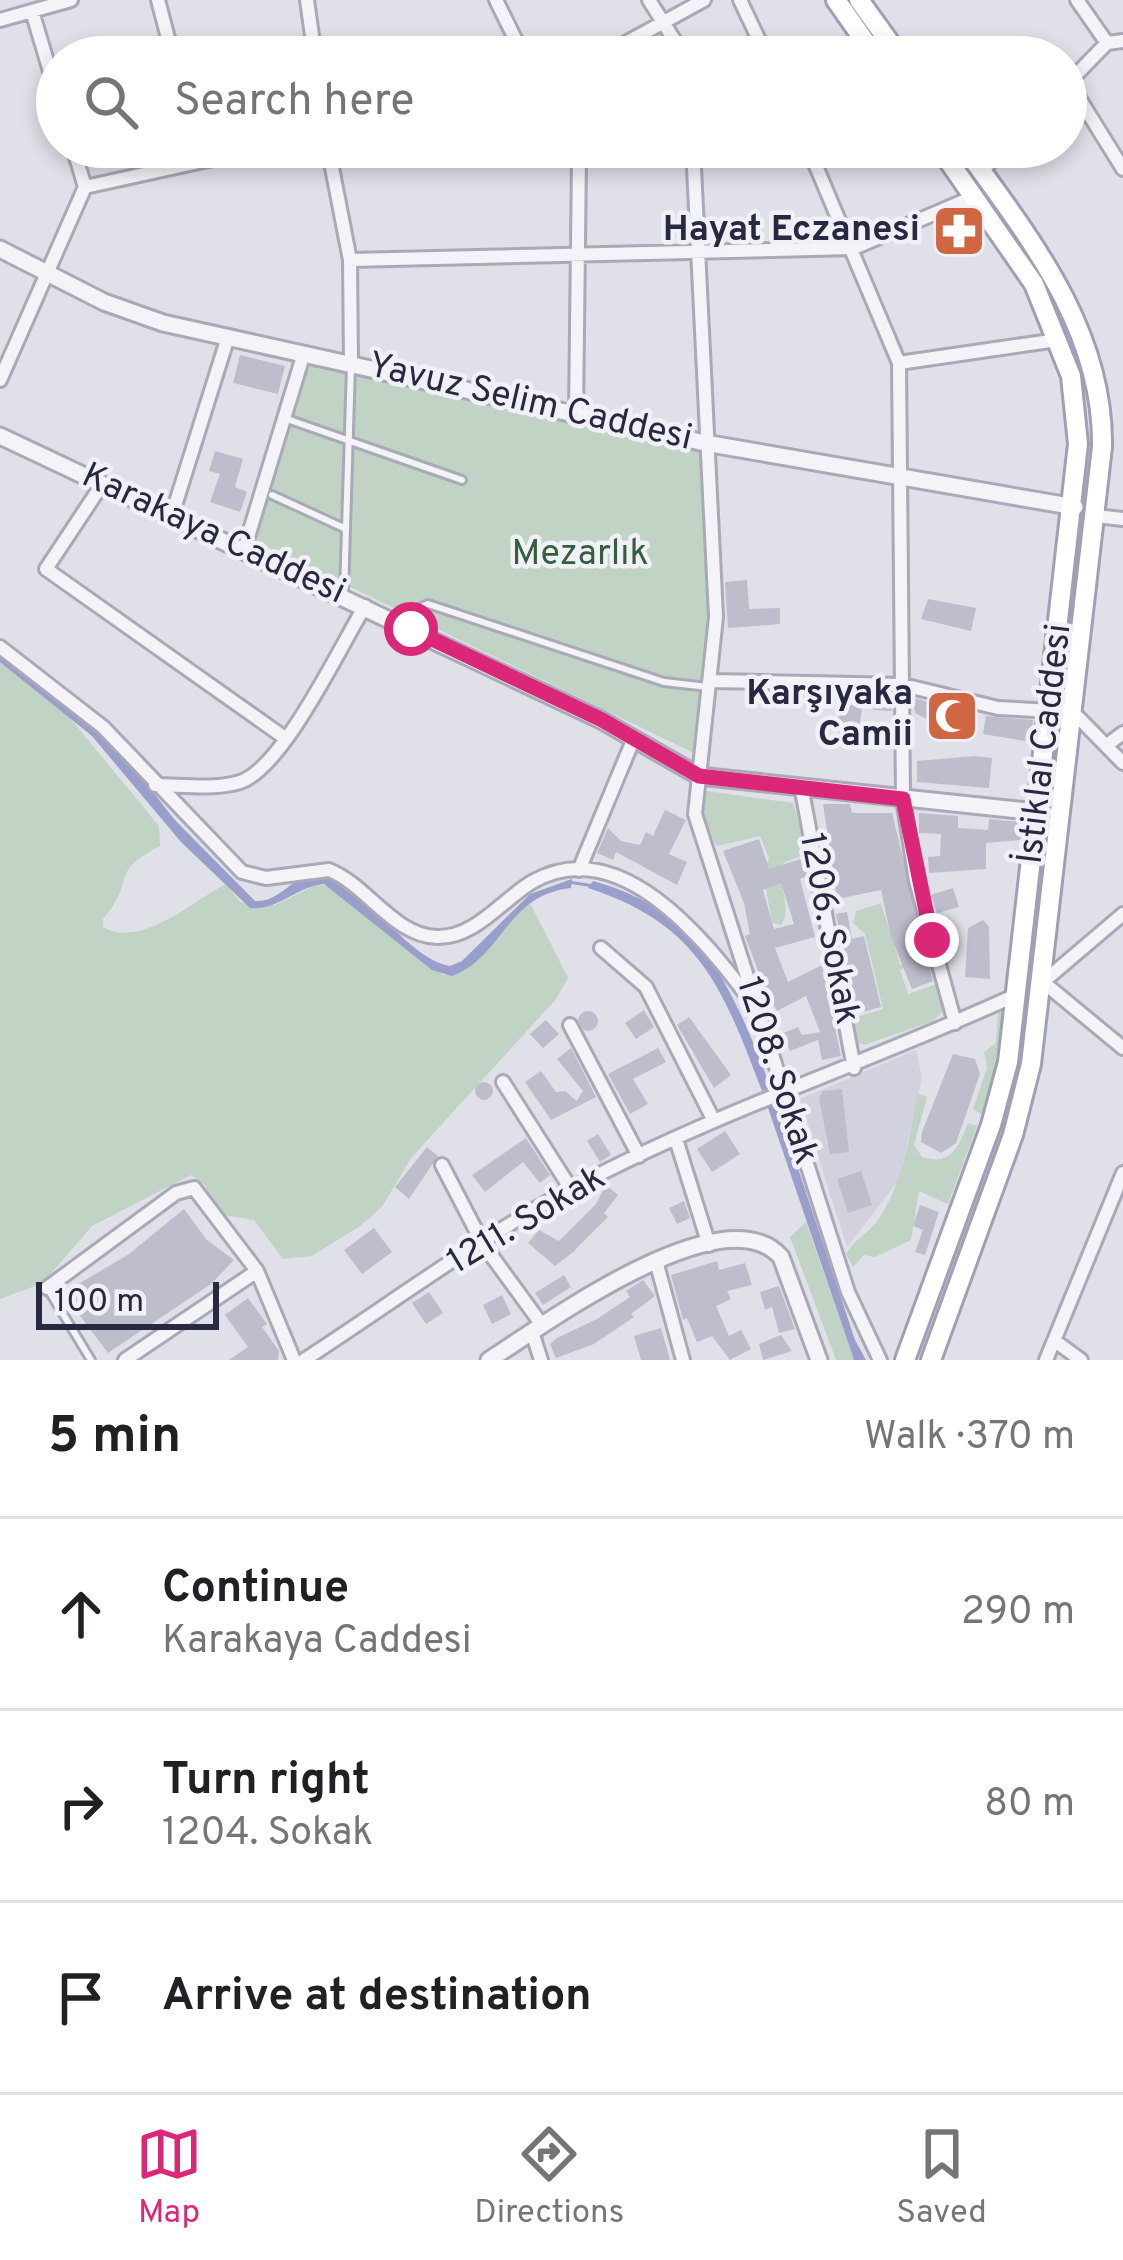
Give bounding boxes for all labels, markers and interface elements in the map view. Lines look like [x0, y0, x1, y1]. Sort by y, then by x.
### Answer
search box [36, 36, 1087, 168]
icon: search [78, 69, 144, 135]
text: Search here [174, 74, 414, 131]
pharmacy icon: Hayat Eczanesi [931, 203, 987, 259]
place label: Hayat Eczanesi [663, 208, 920, 254]
street label: Yavuz Selim Caddesi [364, 343, 696, 463]
street label: Karakaya Caddesi [74, 454, 352, 616]
park label: Mezarlık [511, 532, 649, 578]
route start [384, 602, 438, 656]
street label: İstiklal Caddesi [1007, 621, 1084, 867]
place label: Karşıyaka Camii [746, 672, 913, 759]
mosque icon: Karşıyaka Camii [924, 688, 980, 744]
street label: 1206. Sokak [787, 829, 869, 1029]
route end [905, 913, 959, 967]
street label: 1208. Sokak [724, 972, 828, 1170]
street label: 1211. Sokak [440, 1156, 614, 1286]
scale bar [36, 1276, 219, 1329]
text: 100 m [54, 1282, 144, 1324]
text: 5 min [48, 1406, 181, 1471]
text: Walk · 370 m [864, 1414, 1075, 1463]
text: Continue [162, 1561, 349, 1618]
icon: ahead [48, 1581, 114, 1647]
text: 290 m [961, 1589, 1075, 1638]
text: Karakaya Caddesi [162, 1618, 472, 1667]
text: Turn right [162, 1753, 370, 1810]
icon: right [48, 1773, 114, 1839]
text: 80 m [984, 1781, 1075, 1830]
text: 1204. Sokak [162, 1810, 373, 1859]
icon: arrive [48, 1965, 114, 2031]
text: Arrive at destination [162, 1969, 592, 2026]
tab: Map [136, 2121, 202, 2235]
tab: Directions [474, 2121, 624, 2235]
tab: Saved [896, 2121, 987, 2235]

